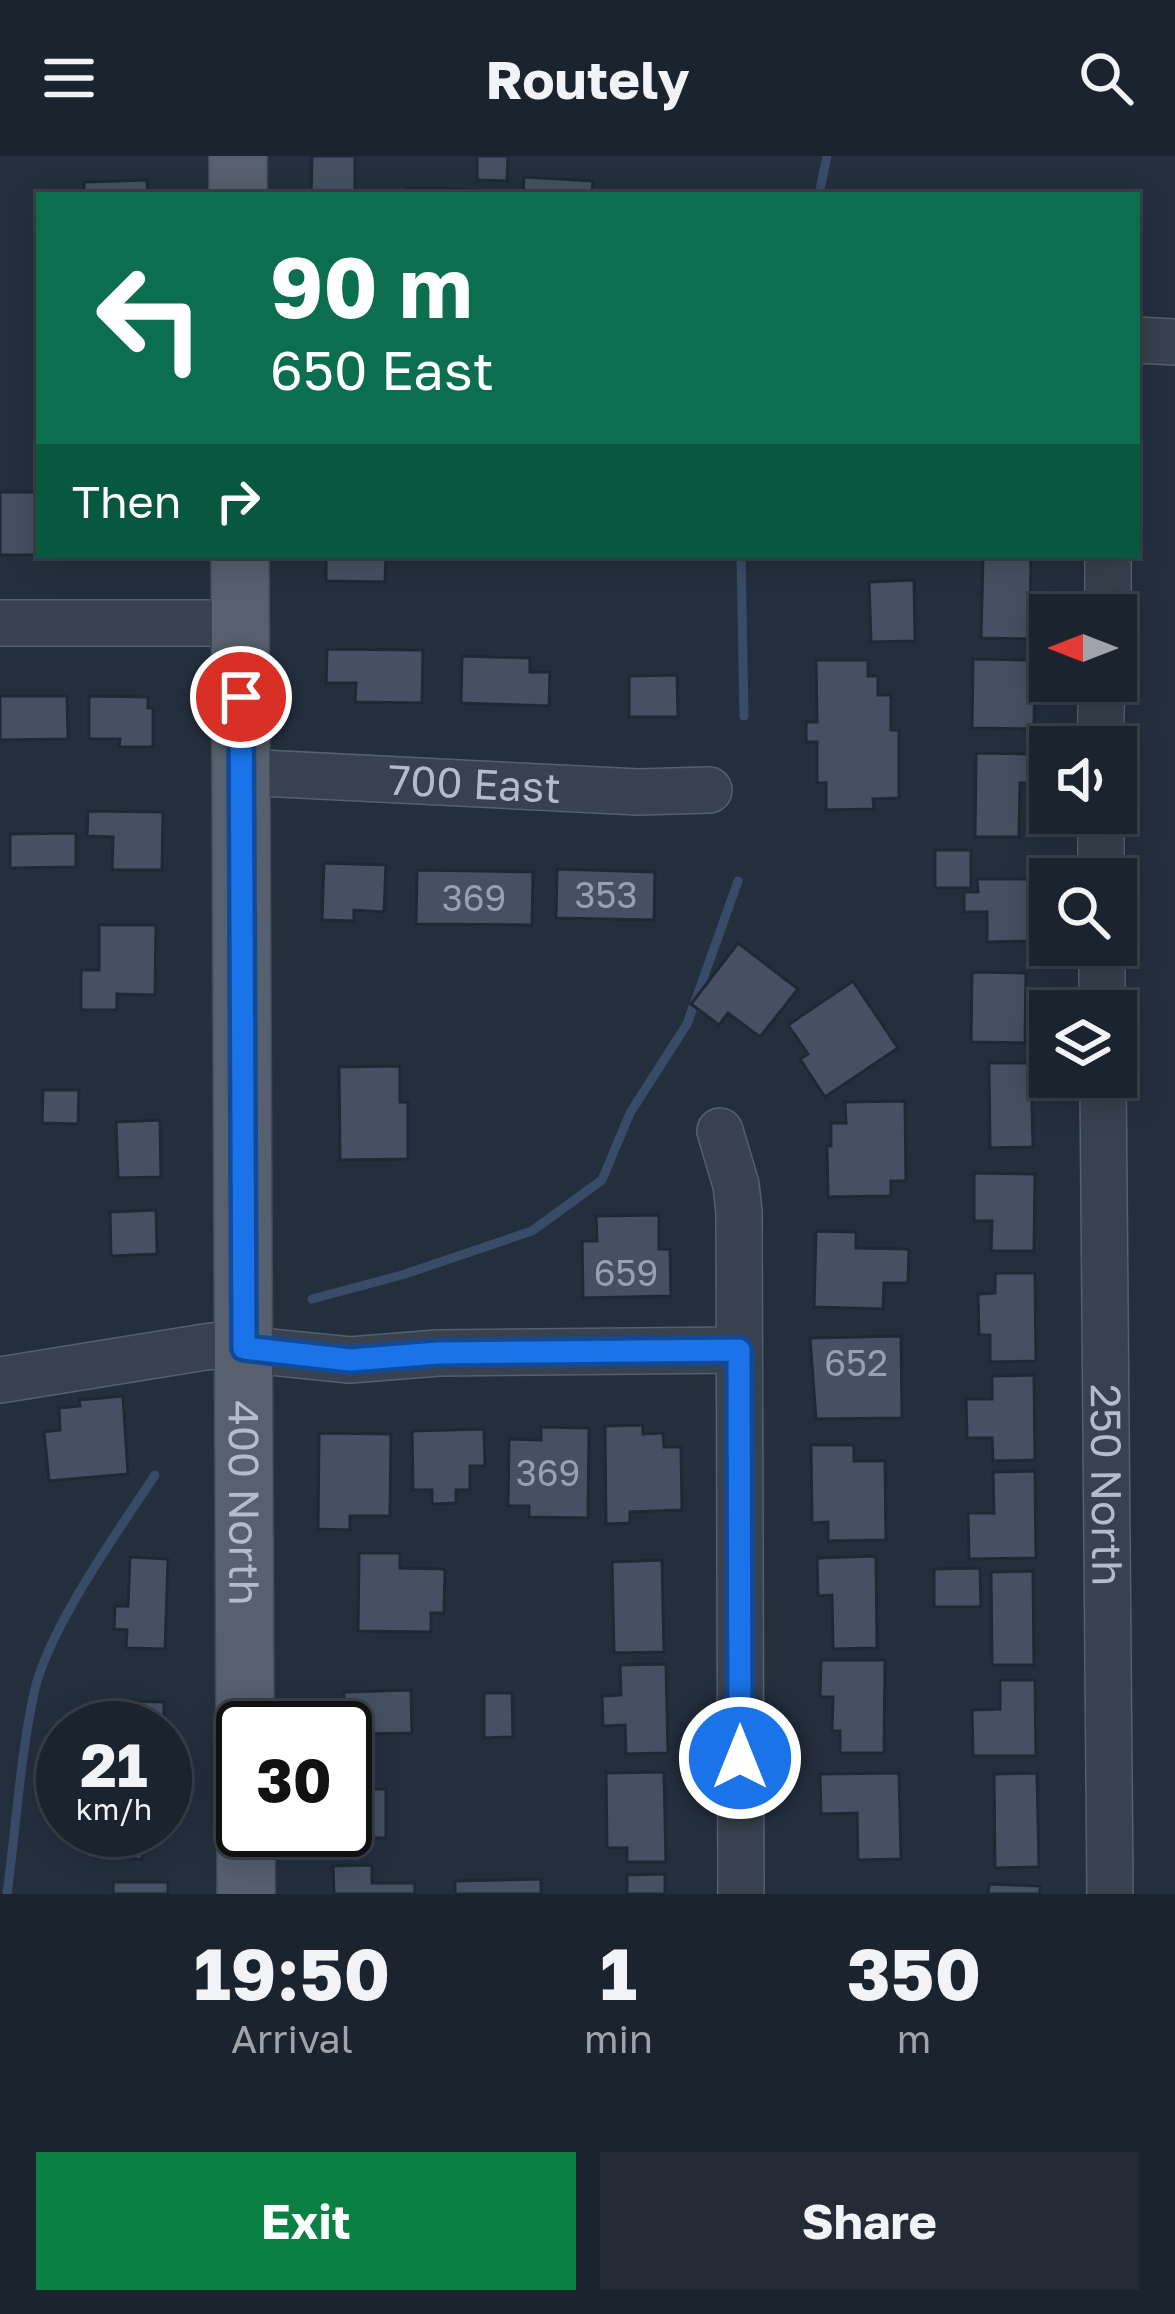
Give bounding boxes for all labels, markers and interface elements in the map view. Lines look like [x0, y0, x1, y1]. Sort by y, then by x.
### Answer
icon: menu [36, 45, 102, 111]
icon: search [1073, 45, 1139, 111]
text: Routely [485, 46, 690, 111]
text: 90 m [270, 236, 472, 336]
icon: left [72, 240, 228, 396]
text: 650 East [270, 337, 494, 402]
icon: right [205, 468, 271, 534]
text: Then [72, 474, 181, 528]
north arrow [1029, 594, 1137, 702]
map controls [1029, 594, 1137, 1098]
pin [190, 646, 292, 748]
icon: arrive [208, 664, 274, 730]
button: sound [1029, 726, 1137, 834]
street label: 700 East [387, 753, 562, 812]
button: search [1029, 858, 1137, 966]
house number: 353 [574, 873, 638, 916]
house number: 369 [442, 876, 506, 919]
button: layers [1029, 990, 1137, 1098]
house number: 659 [594, 1251, 658, 1294]
house number: 652 [824, 1341, 888, 1384]
street label: 250 North [1082, 1384, 1133, 1586]
street label: 400 North [220, 1400, 270, 1606]
house number: 369 [516, 1451, 580, 1494]
position arrow [677, 1695, 803, 1821]
speed limit sign: 30 [216, 1701, 372, 1857]
text: 21 [80, 1728, 148, 1800]
text: km/h [76, 1791, 152, 1827]
text: 19:50 [194, 1929, 390, 2016]
text: 1 [600, 1929, 637, 2016]
text: 350 [847, 1929, 981, 2016]
text: Arrival [231, 2015, 353, 2062]
text: min [584, 2015, 653, 2062]
text: m [897, 2015, 931, 2062]
button: Exit [36, 2152, 576, 2290]
button: Share [600, 2152, 1139, 2290]

